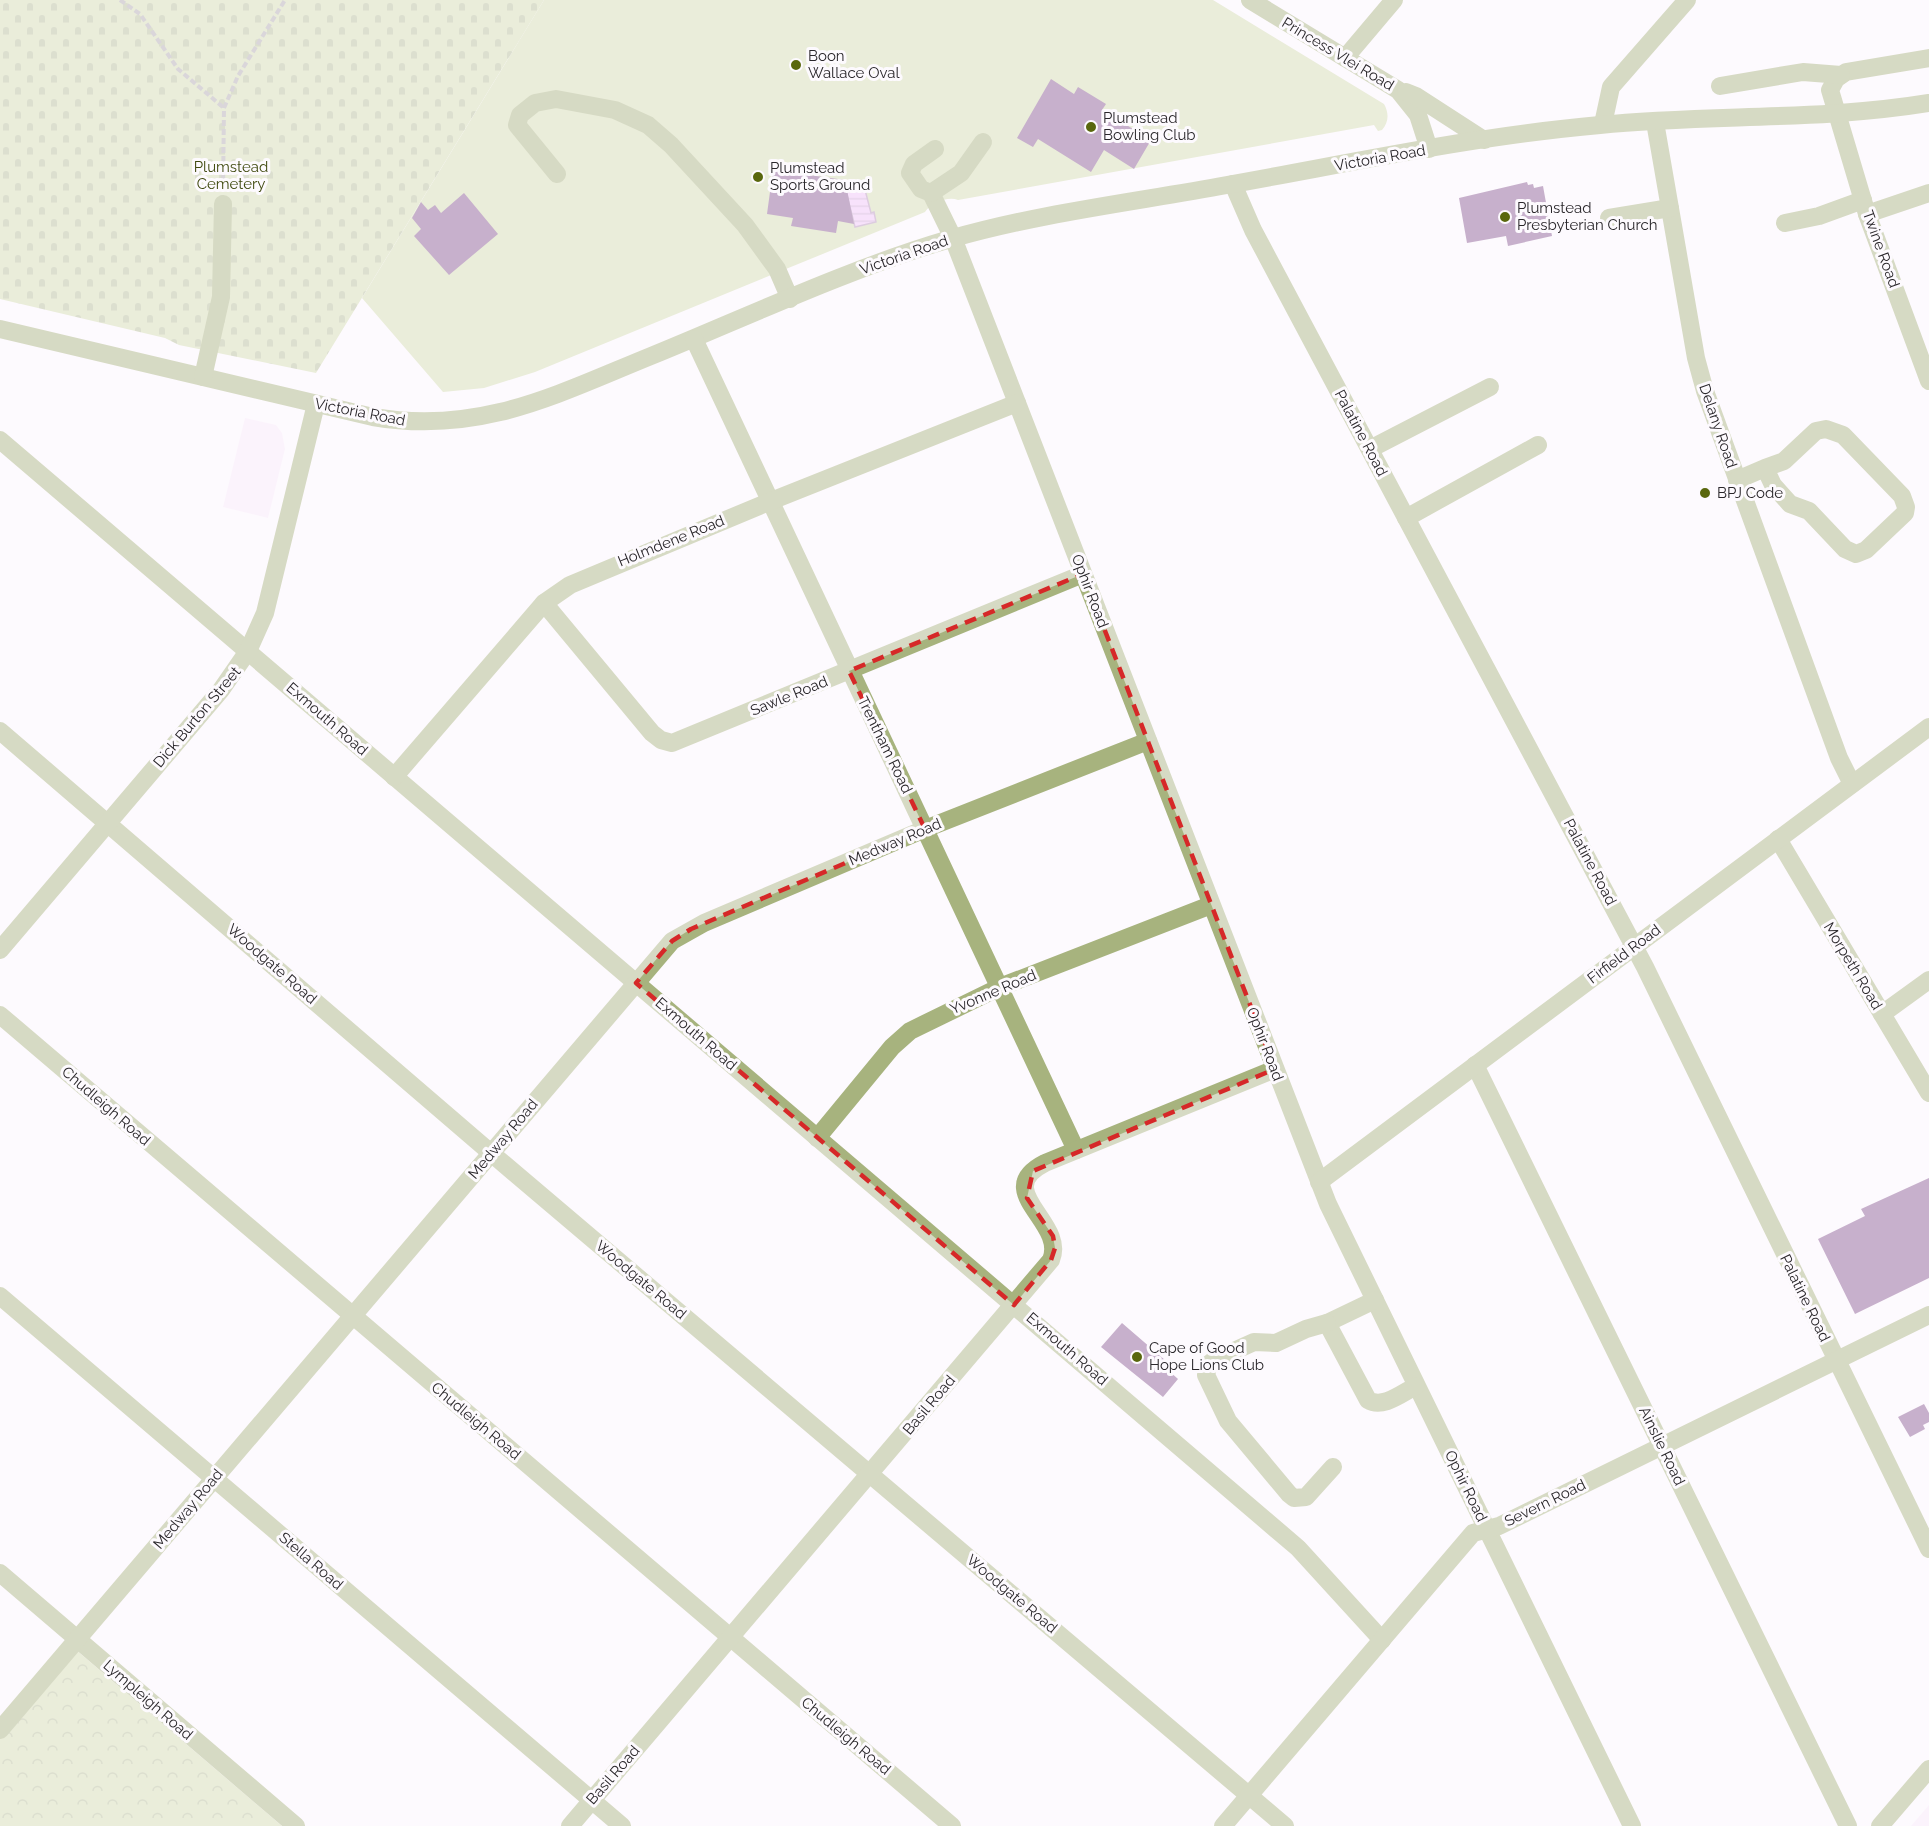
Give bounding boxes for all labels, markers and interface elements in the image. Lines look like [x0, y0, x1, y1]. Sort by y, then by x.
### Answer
street label: Princess Vlei Road [1279, 13, 1397, 95]
place label: Boon Wallace Oval [808, 47, 900, 82]
marker: Boon Wallace Oval [789, 58, 803, 72]
place label: Plumstead Bowling Club [1103, 109, 1196, 144]
marker: Plumstead Bowling Club [1084, 120, 1098, 134]
street label: Victoria Road [1333, 141, 1427, 175]
park label: Plumstead Cemetery [194, 158, 268, 193]
place label: Plumstead Sports Ground [770, 159, 870, 194]
marker: Plumstead Sports Ground [751, 170, 765, 184]
place label: Plumstead Presbyterian Church [1517, 199, 1657, 234]
street label: Twine Road [1859, 208, 1903, 290]
marker: Plumstead Presbyterian Church [1498, 210, 1512, 224]
street label: Victoria Road [858, 232, 950, 278]
street label: Delany Road [1695, 382, 1741, 470]
street label: Palatine Road [1331, 387, 1391, 479]
street label: Victoria Road [313, 394, 407, 430]
place label: BPJ Code [1717, 484, 1783, 502]
marker: BPJ Code [1698, 486, 1712, 500]
street label: Holmdene Road [615, 511, 727, 571]
street label: Ophir Road [1068, 552, 1112, 630]
street label: Dick Burton Street [150, 663, 244, 771]
street label: Sawle Road [748, 672, 830, 720]
street label: Exmouth Road [283, 679, 371, 759]
street label: Trentham Road [854, 693, 916, 797]
street label: Medway Road [846, 814, 944, 870]
street label: Palatine Road [1560, 816, 1620, 908]
street label: Morpeth Road [1820, 919, 1886, 1013]
street label: Woodgate Road [224, 920, 320, 1008]
street label: Firfield Road [1584, 921, 1664, 987]
street label: Yvonne Road [947, 966, 1039, 1018]
street label: Exmouth Road [652, 994, 740, 1074]
street label: Ophir Road [1243, 1005, 1287, 1083]
street label: Chudleigh Road [58, 1063, 154, 1149]
street label: Medway Road [464, 1095, 542, 1183]
street label: Woodgate Road [592, 1237, 690, 1323]
street label: Palatine Road [1776, 1251, 1834, 1345]
street label: Exmouth Road [1023, 1309, 1111, 1389]
place label: Cape of Good Hope Lions Club [1149, 1339, 1264, 1374]
marker: Cape of Good Hope Lions Club [1130, 1350, 1144, 1364]
street label: Basil Road [899, 1372, 959, 1438]
street label: Chudleigh Road [428, 1378, 524, 1464]
street label: Ainslie Road [1635, 1404, 1689, 1488]
street label: Ophir Road [1441, 1447, 1491, 1525]
street label: Medway Road [149, 1465, 227, 1553]
street label: Severn Road [1501, 1476, 1589, 1530]
street label: Stella Road [275, 1528, 347, 1594]
street label: Woodgate Road [963, 1551, 1061, 1637]
street label: Lympleigh Road [100, 1656, 196, 1744]
street label: Chudleigh Road [798, 1693, 894, 1779]
street label: Basil Road [583, 1742, 643, 1808]

